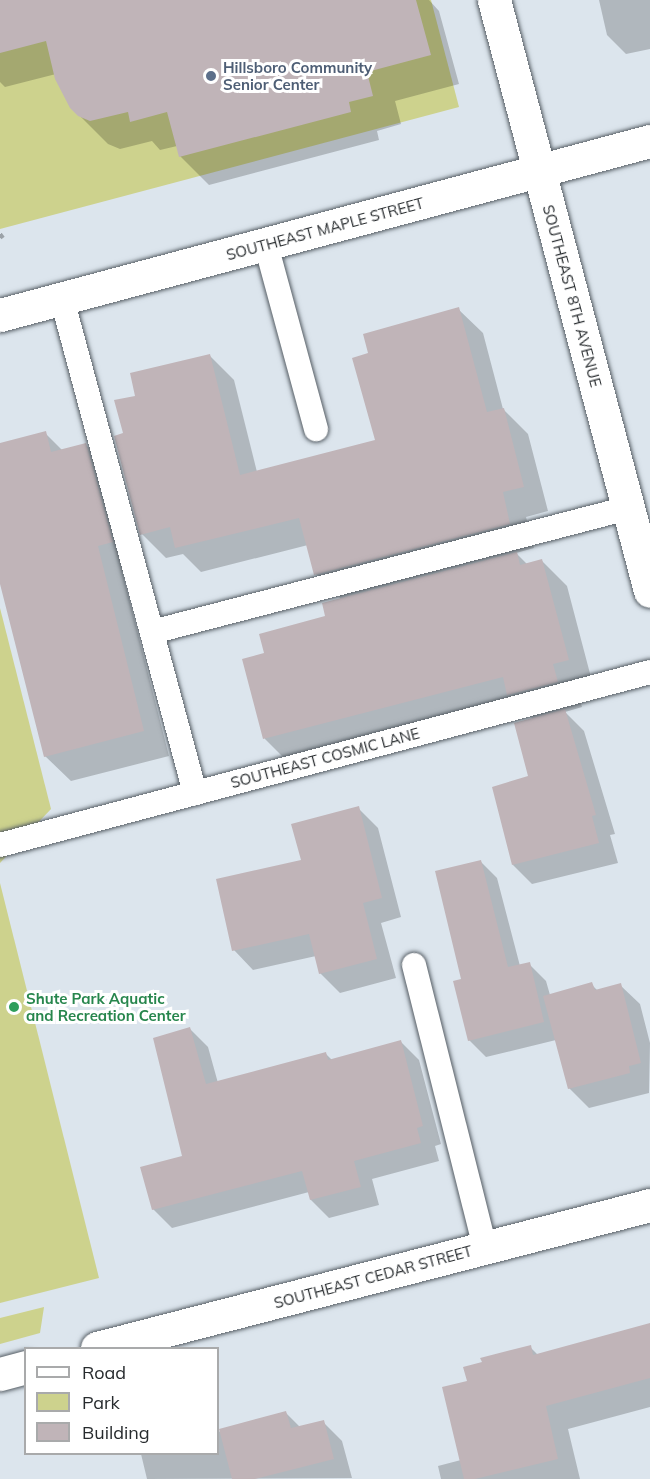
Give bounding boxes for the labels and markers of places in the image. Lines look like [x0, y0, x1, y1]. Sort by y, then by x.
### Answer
place label: Hillsboro Community Senior Center [223, 58, 372, 93]
marker: Hillsboro Community Senior Center [204, 69, 218, 83]
place label: Shute Park Aquatic and Recreation Center [26, 989, 186, 1024]
marker: Shute Park Aquatic and Recreation Center [7, 1000, 21, 1014]

